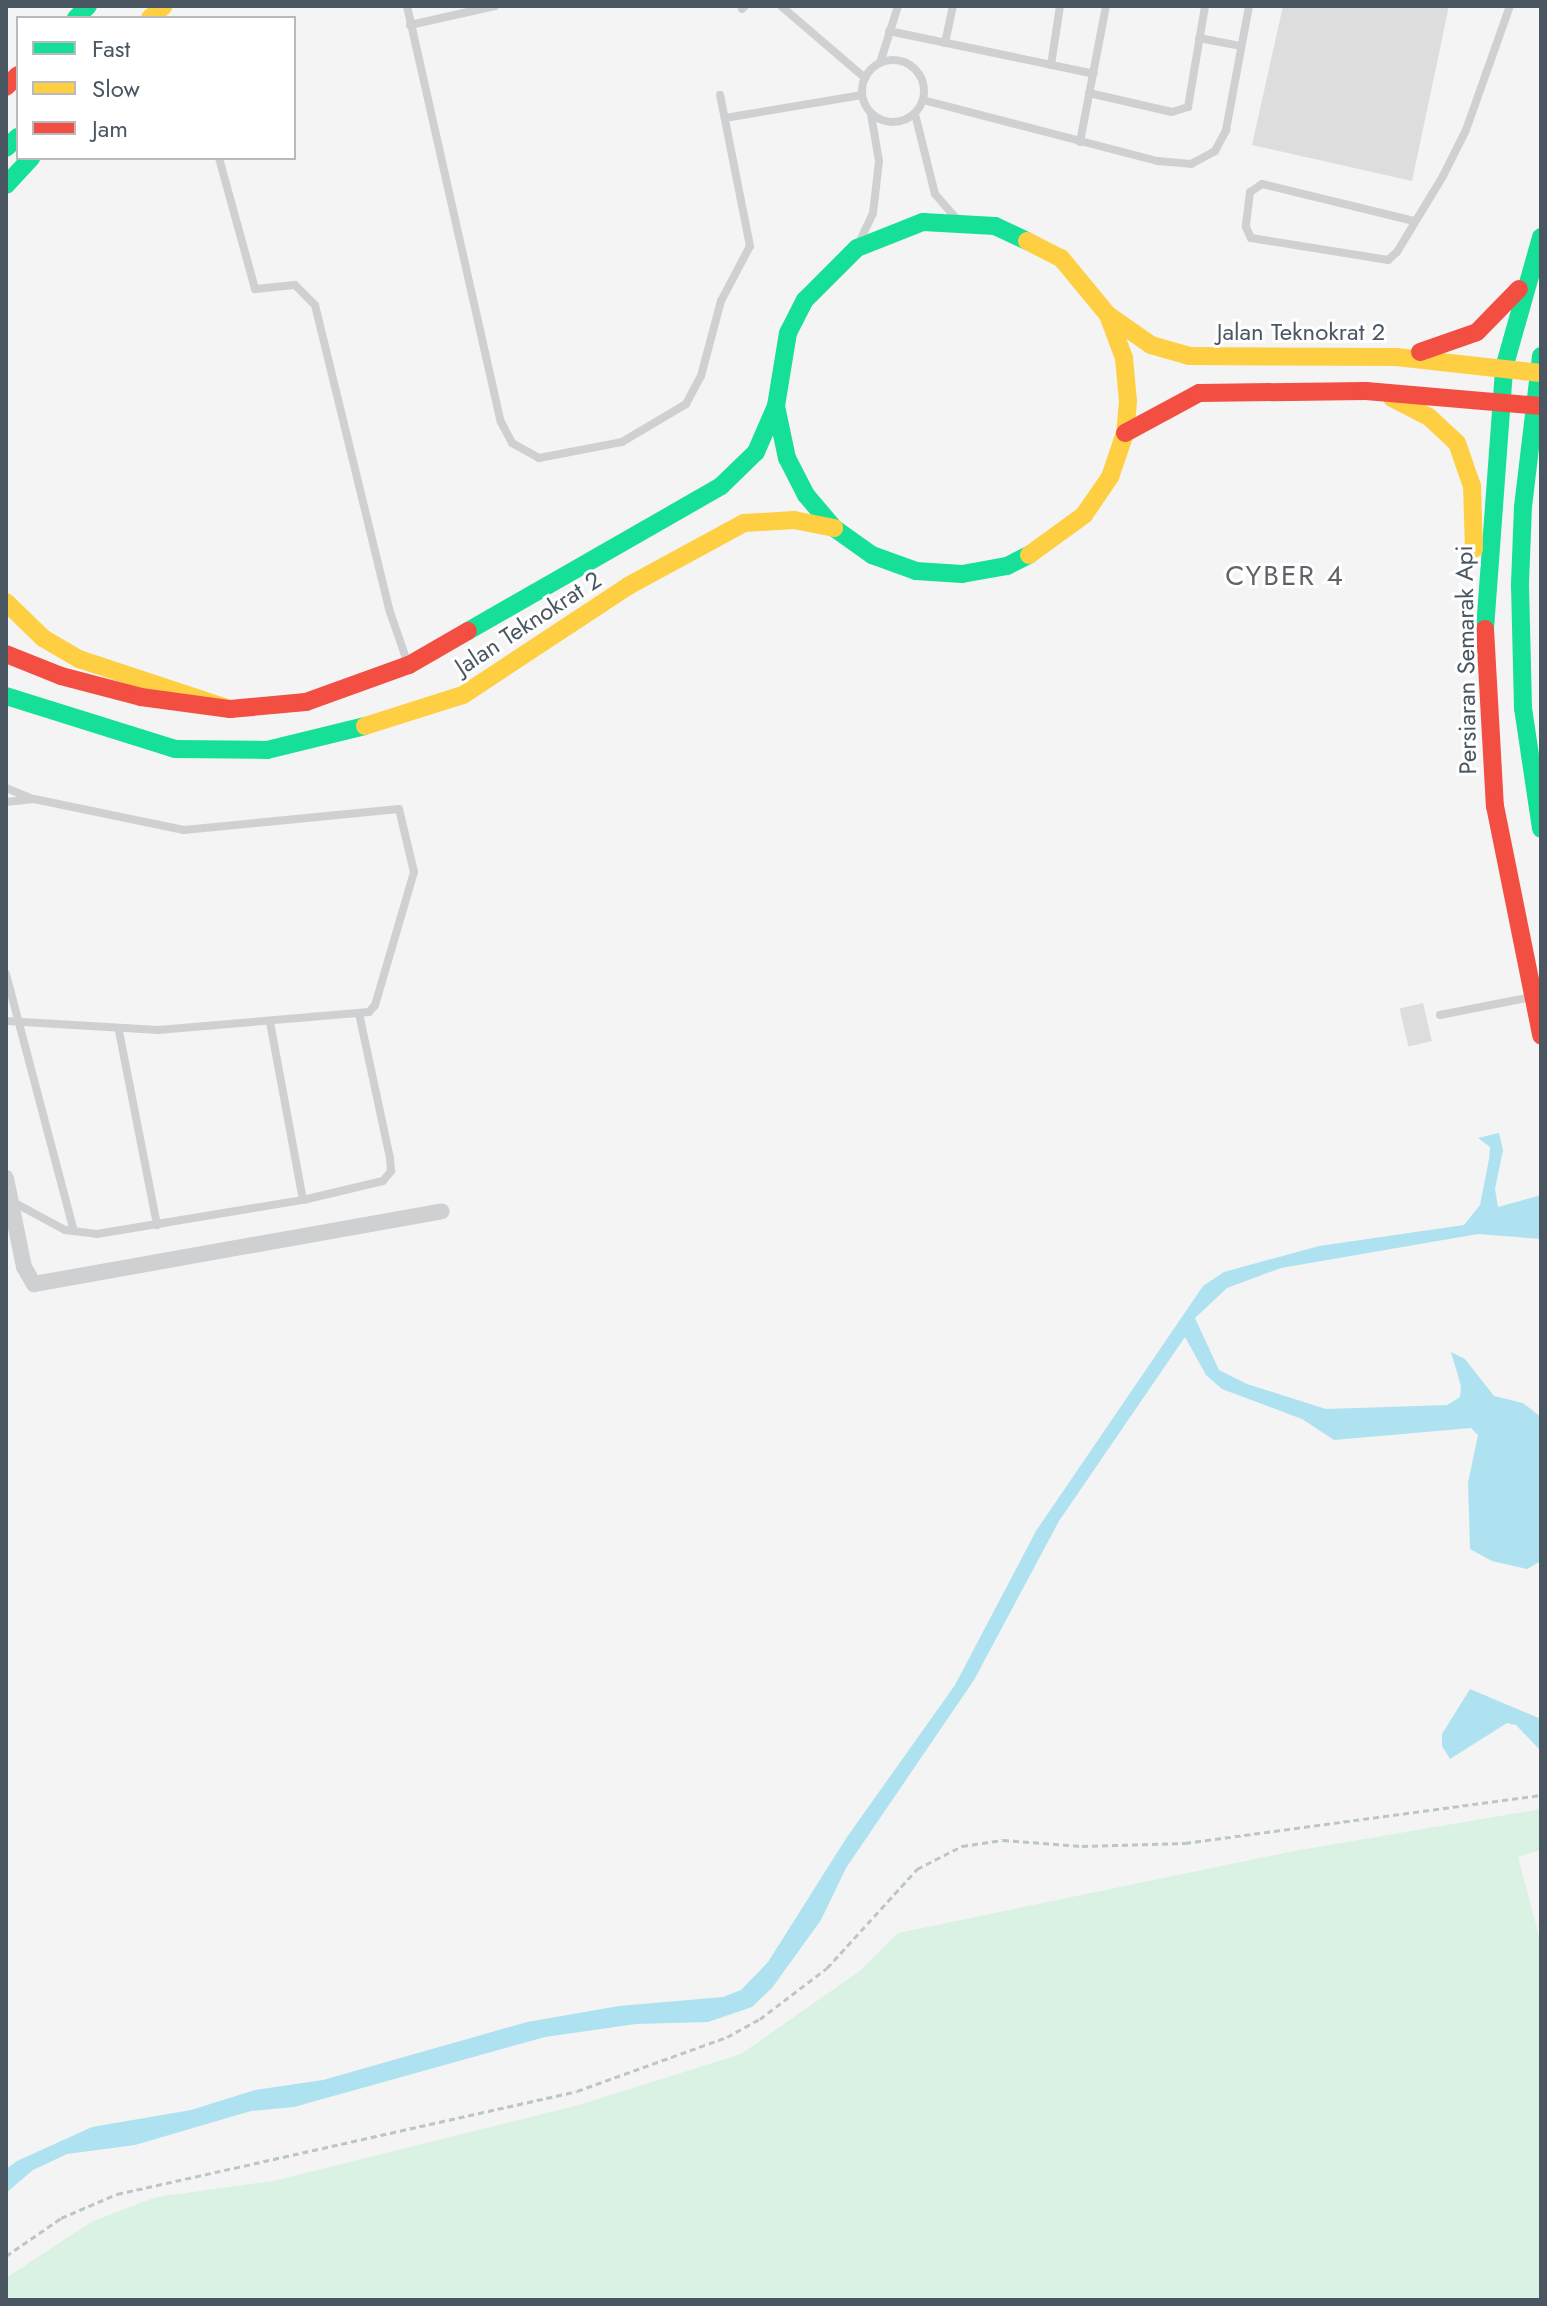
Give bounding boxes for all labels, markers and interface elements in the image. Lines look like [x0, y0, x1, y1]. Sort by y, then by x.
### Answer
legend [16, 16, 296, 160]
text: Fast [92, 31, 130, 66]
text: Slow [92, 71, 140, 106]
text: Jam [92, 111, 128, 146]
street label: Jalan Teknokrat 2 [1217, 318, 1385, 346]
street label: Persiaran Semarak Api [1450, 545, 1482, 775]
district label: CYBER 4 [1225, 559, 1345, 593]
street label: Jalan Teknokrat 2 [449, 565, 607, 681]

